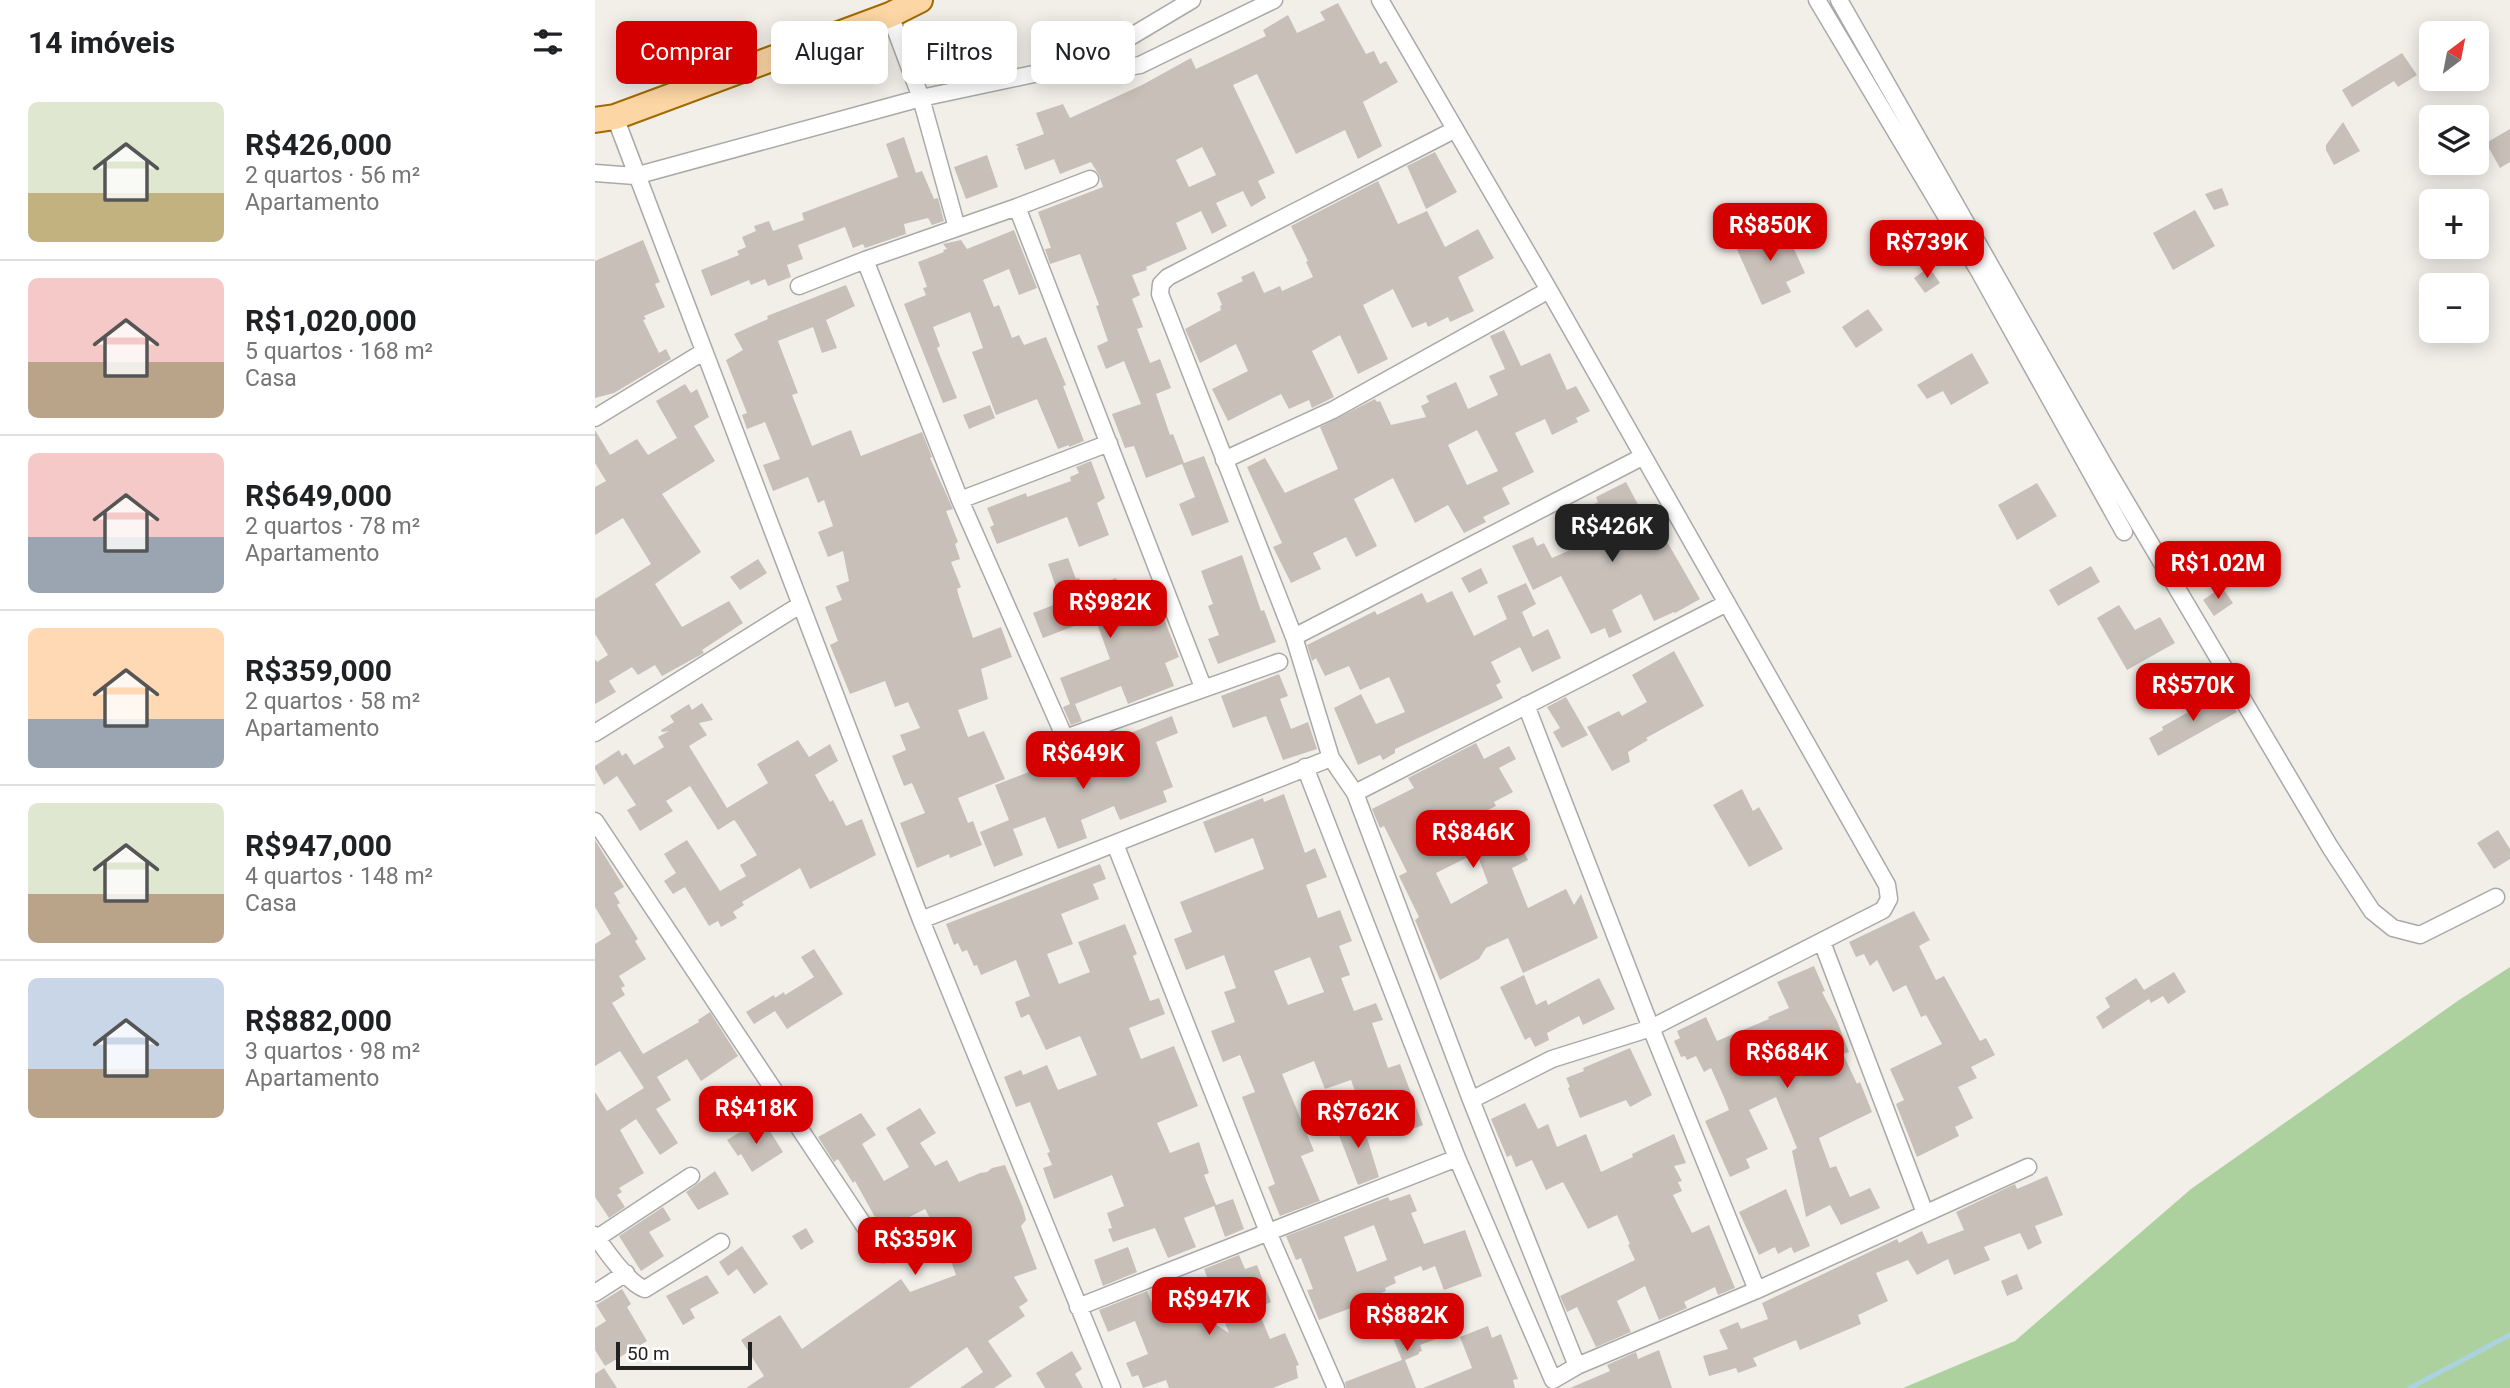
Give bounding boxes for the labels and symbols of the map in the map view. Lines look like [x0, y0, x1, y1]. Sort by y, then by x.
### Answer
north arrow [2419, 21, 2489, 91]
pin: R$850K [1713, 204, 1827, 263]
pin: R$739K [1870, 220, 1984, 280]
pin: R$426K [1555, 504, 1669, 564]
pin: R$1.02M [2153, 542, 2283, 601]
pin: R$982K [1053, 580, 1167, 640]
pin: R$570K [2136, 664, 2250, 723]
pin: R$649K [1026, 732, 1140, 791]
pin: R$846K [1416, 810, 1530, 870]
pin: R$684K [1730, 1030, 1844, 1090]
pin: R$418K [699, 1086, 813, 1146]
pin: R$762K [1301, 1090, 1415, 1150]
pin: R$359K [858, 1218, 972, 1277]
pin: R$947K [1152, 1278, 1266, 1337]
pin: R$882K [1350, 1294, 1464, 1353]
scale bar [616, 1339, 753, 1371]

